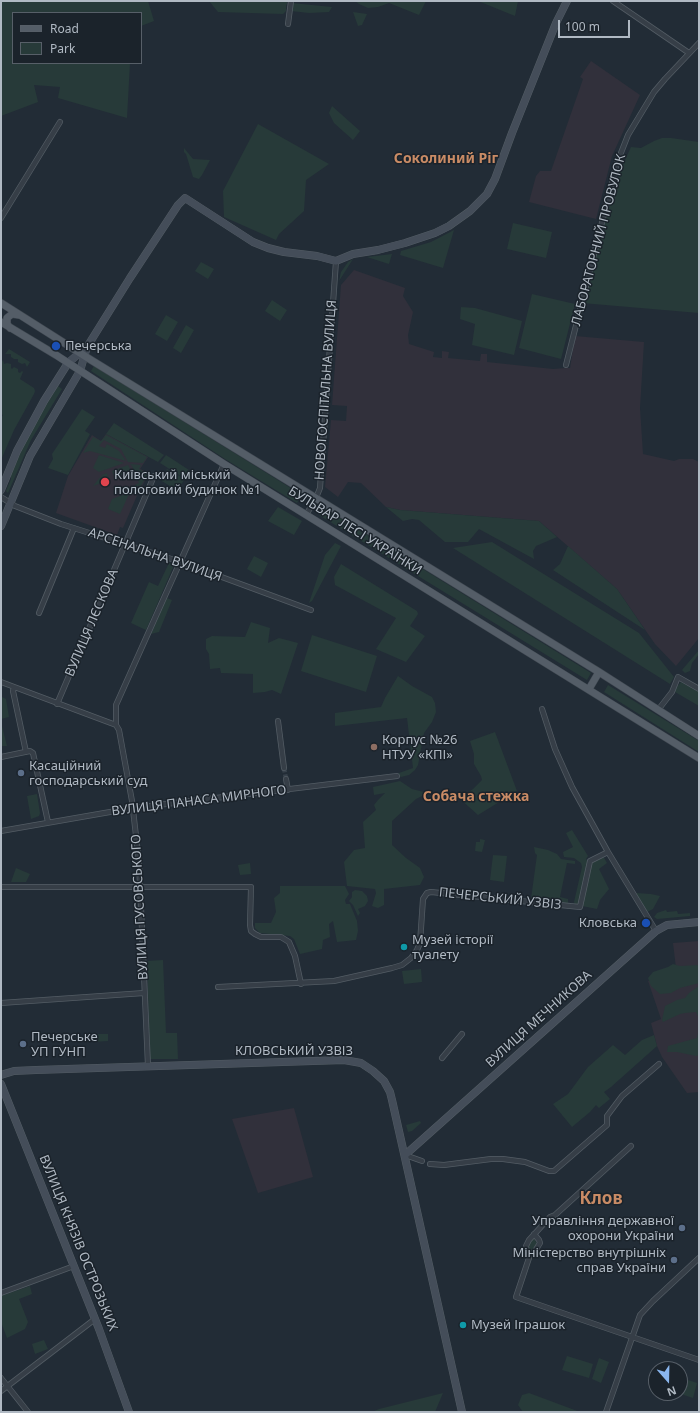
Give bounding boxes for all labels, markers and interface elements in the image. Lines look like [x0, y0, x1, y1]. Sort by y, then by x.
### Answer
legend [12, 12, 142, 64]
scale bar [560, 12, 632, 38]
text: 100 m [565, 18, 600, 35]
text: Road [50, 20, 79, 37]
text: Park [50, 40, 75, 57]
district label: Соколиний Ріг [394, 151, 498, 167]
street label: ЛАБОРАТОРНИЙ ПРОВУЛОК [569, 153, 629, 327]
street label: НОВОГОСПІТАЛЬНА ВУЛИЦЯ [312, 299, 340, 481]
place label: Печерська [65, 338, 132, 354]
marker: Печерська [50, 340, 62, 352]
place label: Київський міський пологовий будинок №1 [114, 467, 261, 498]
marker: Київський міський пологовий будинок №1 [99, 476, 111, 488]
street label: БУЛЬВАР ЛЕСІ УКРАЇНКИ [285, 483, 425, 579]
street label: АРСЕНАЛЬНА ВУЛИЦЯ [86, 525, 224, 585]
street label: ВУЛИЦЯ ЛЄСКОВА [62, 567, 122, 679]
place label: Корпус №26 НТУУ «КПІ» [382, 732, 458, 763]
marker: Корпус №26 НТУУ «КПІ» [369, 742, 379, 752]
place label: Касаційний господарський суд [29, 758, 147, 789]
marker: Касаційний господарський суд [16, 768, 26, 778]
street label: ВУЛИЦЯ ПАНАСА МИРНОГО [111, 783, 287, 819]
district label: Собача стежка [423, 789, 529, 805]
street label: ВУЛИЦЯ ГУСОВСЬКОГО [128, 834, 152, 980]
street label: ПЕЧЕРСЬКИЙ УЗВІЗ [438, 885, 562, 913]
place label: Кловська [579, 915, 637, 931]
marker: Кловська [640, 917, 652, 929]
place label: Музей історії туалету [412, 932, 493, 963]
marker: Музей історії туалету [399, 942, 409, 952]
street label: ВУЛИЦЯ МЕЧНИКОВА [483, 967, 595, 1071]
place label: Печерське УП ГУНП [31, 1029, 98, 1060]
marker: Печерське УП ГУНП [18, 1039, 28, 1049]
street label: КЛОВСЬКИЙ УЗВІЗ [235, 1043, 353, 1059]
street label: ВУЛИЦЯ КНЯЗІВ ОСТРОЗЬКИХ [35, 1153, 121, 1333]
district label: Клов [579, 1189, 623, 1209]
place label: Управління державної охорони України [532, 1213, 674, 1244]
marker: Управління державної охорони України [677, 1223, 687, 1233]
place label: Міністерство внутрішніх справ України [512, 1245, 666, 1276]
marker: Міністерство внутрішніх справ України [669, 1255, 679, 1265]
place label: Музей Іграшок [471, 1317, 565, 1333]
marker: Музей Іграшок [458, 1320, 468, 1330]
north arrow [648, 1361, 688, 1401]
text: N [665, 1383, 679, 1400]

